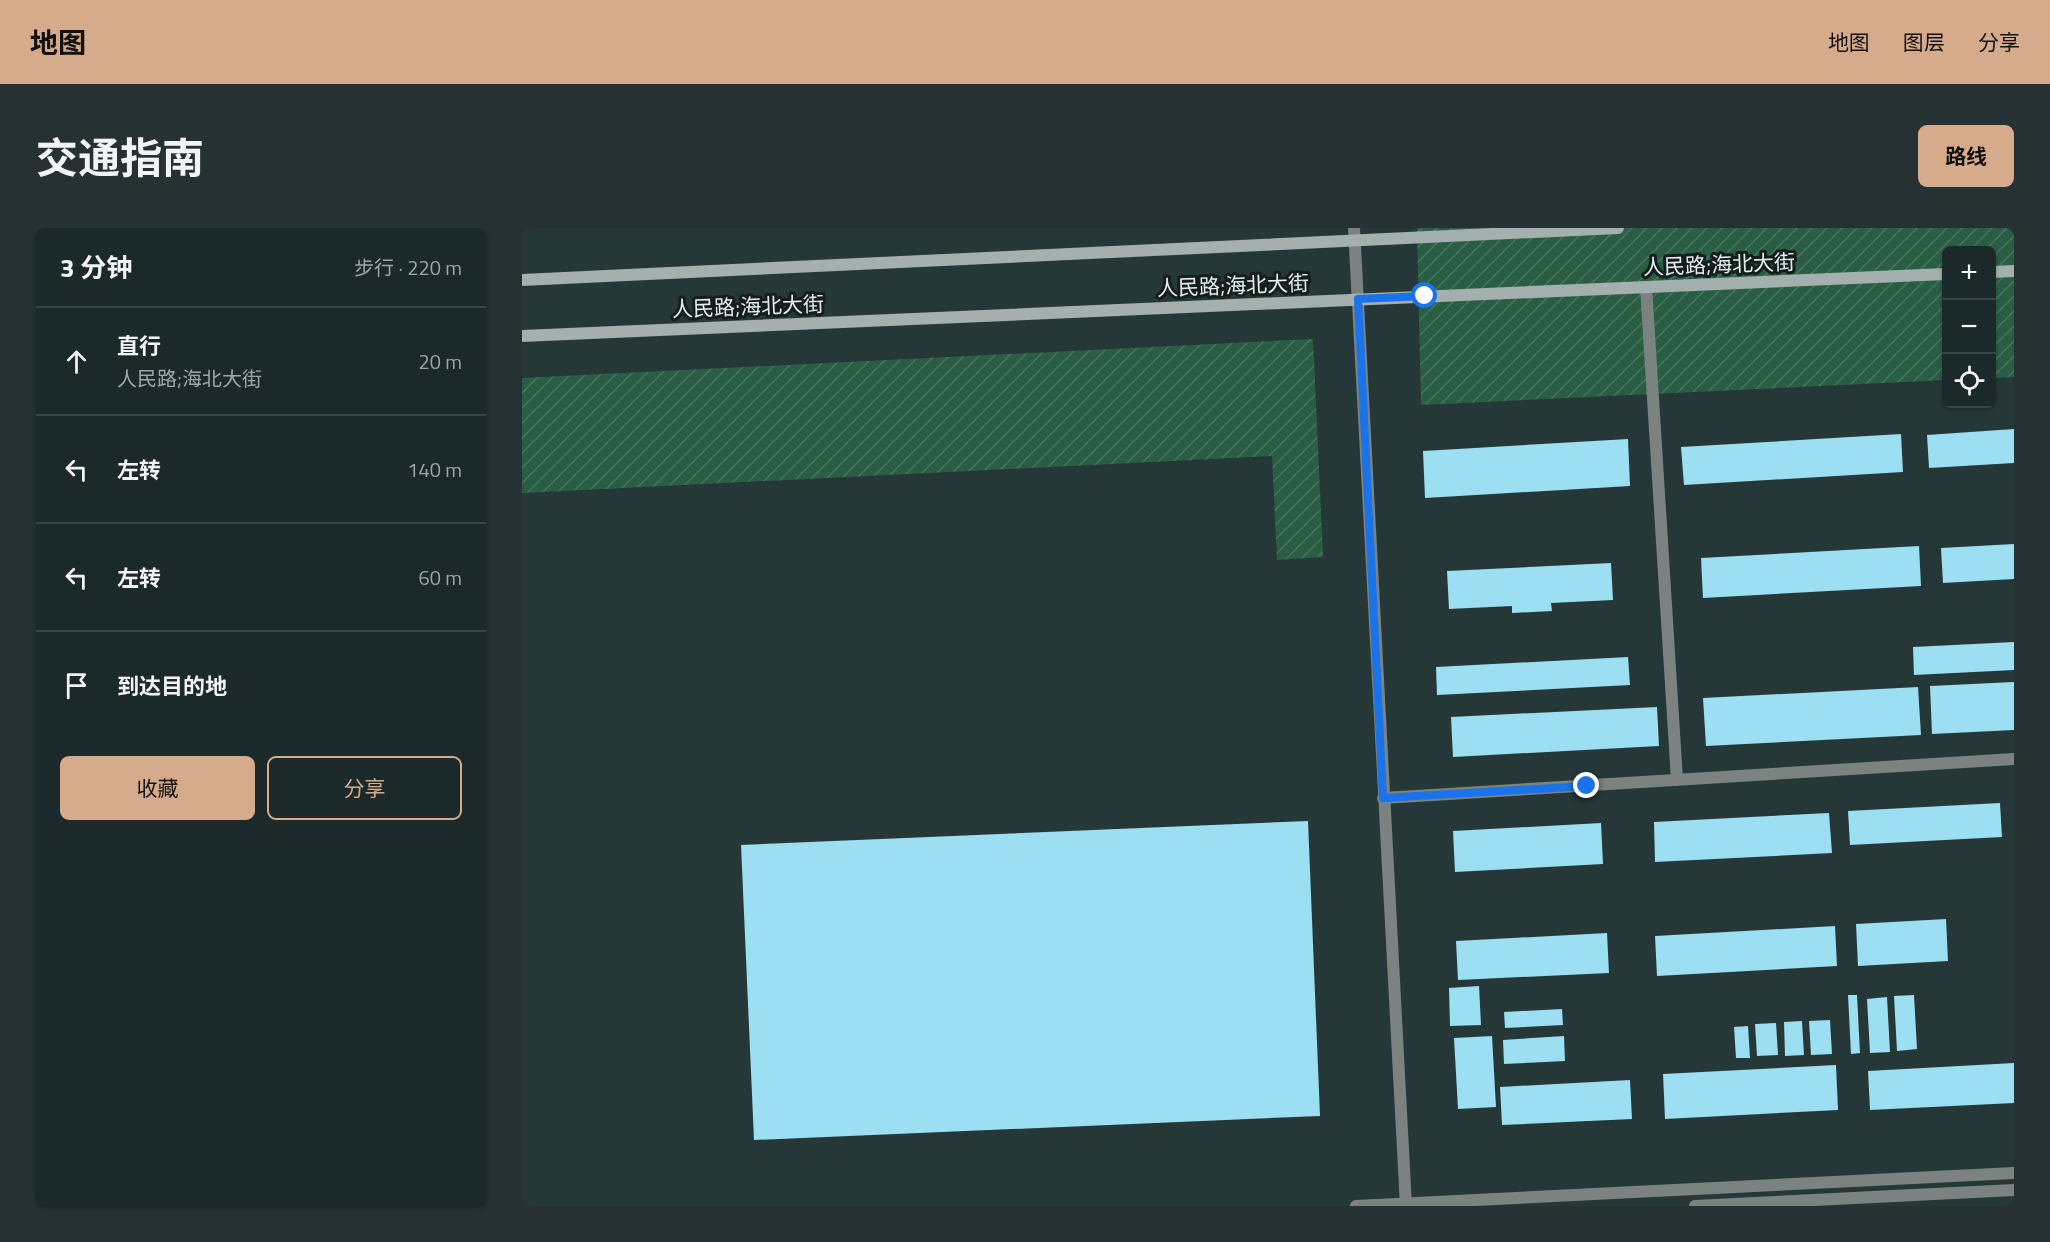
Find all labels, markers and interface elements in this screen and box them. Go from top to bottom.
text: 地图 [30,21,86,64]
text: 地图 [1828,26,1870,58]
text: 图层 [1903,26,1945,58]
text: 分享 [1978,26,2020,58]
text: 交通指南 [36,125,204,189]
button: 路线 [1918,125,2014,187]
street label: 人民路;海北大街 [1642,245,1796,283]
map controls [1942,246,1996,408]
button: + [1942,246,1996,300]
text: 3 分钟 [60,248,132,287]
text: 步行 · 220 m [354,252,462,283]
street label: 人民路;海北大街 [1156,266,1310,304]
route start [1411,282,1437,308]
street label: 人民路;海北大街 [671,287,825,325]
button: − [1942,300,1996,354]
text: 直行 [117,329,161,363]
icon: ahead [60,345,93,378]
text: 20 m [418,346,462,377]
button: locate [1942,354,1996,408]
text: 人民路;海北大街 [117,363,262,394]
icon: left [60,453,93,486]
text: 左转 [117,453,161,487]
text: 140 m [407,454,462,485]
icon: left [60,561,93,594]
text: 左转 [117,561,161,595]
text: 60 m [418,562,462,593]
icon: arrive [60,669,93,702]
text: 到达目的地 [117,669,227,703]
button: 收藏 [60,756,255,820]
button: 分享 [267,756,462,820]
route end [1573,772,1599,798]

